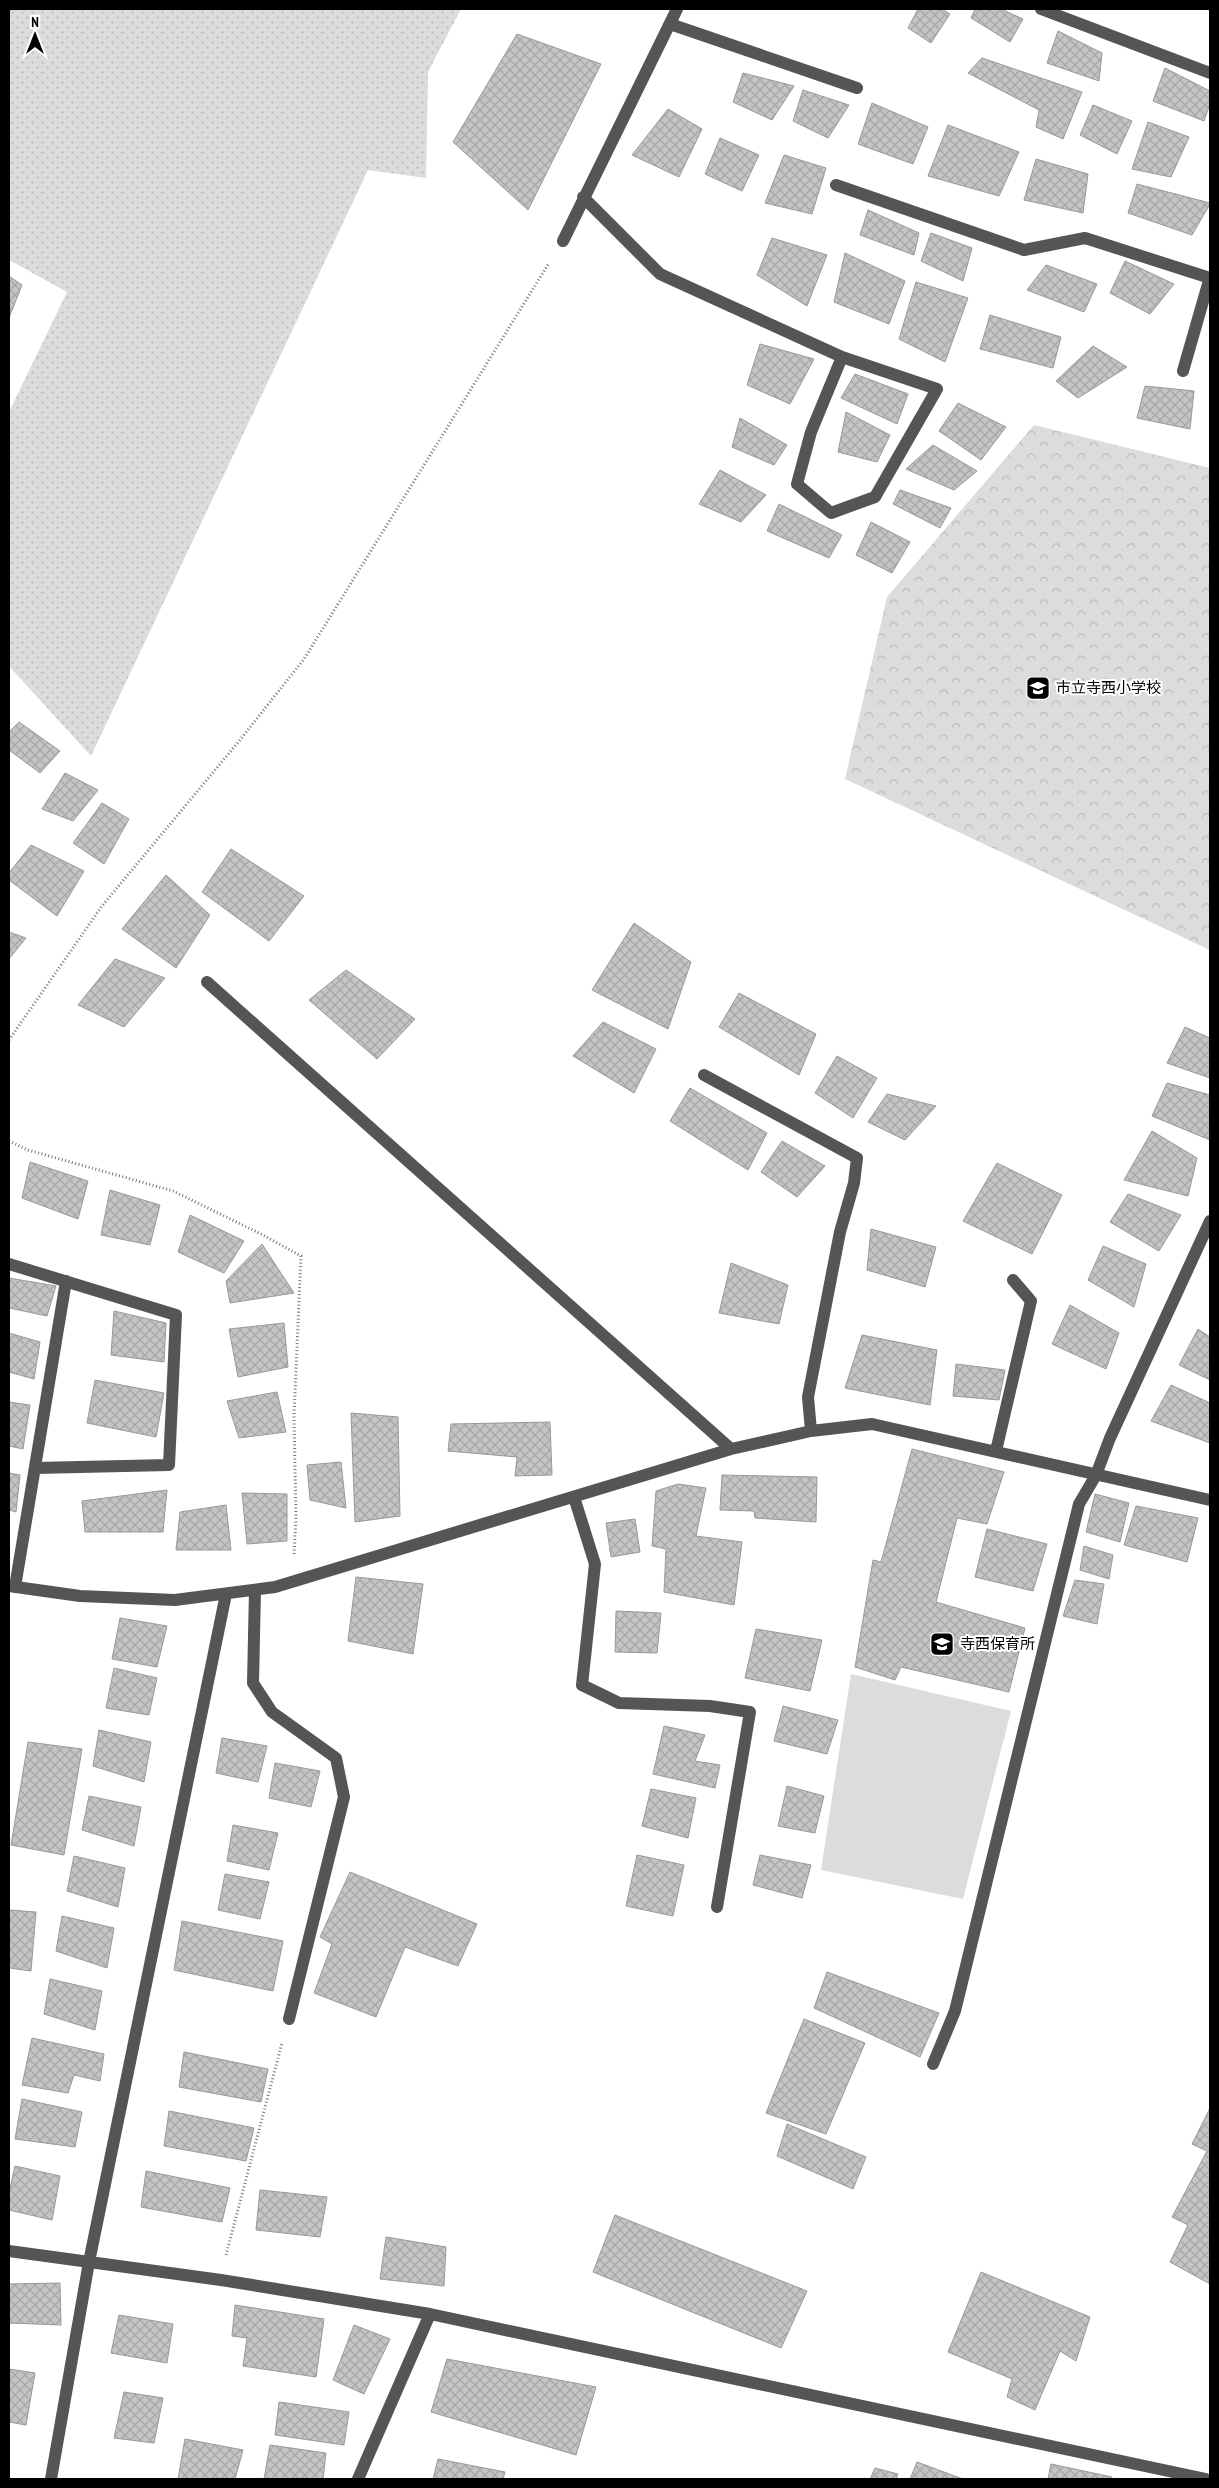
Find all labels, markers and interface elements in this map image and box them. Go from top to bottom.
north arrow [10,10,60,60]
text: N [31,13,39,31]
school or university icon: 市立寺西小学校 [1025,675,1051,701]
place label: 市立寺西小学校 [1056,678,1161,697]
school or university icon: 寺西保育所 [929,1631,955,1657]
place label: 寺西保育所 [960,1634,1035,1653]

